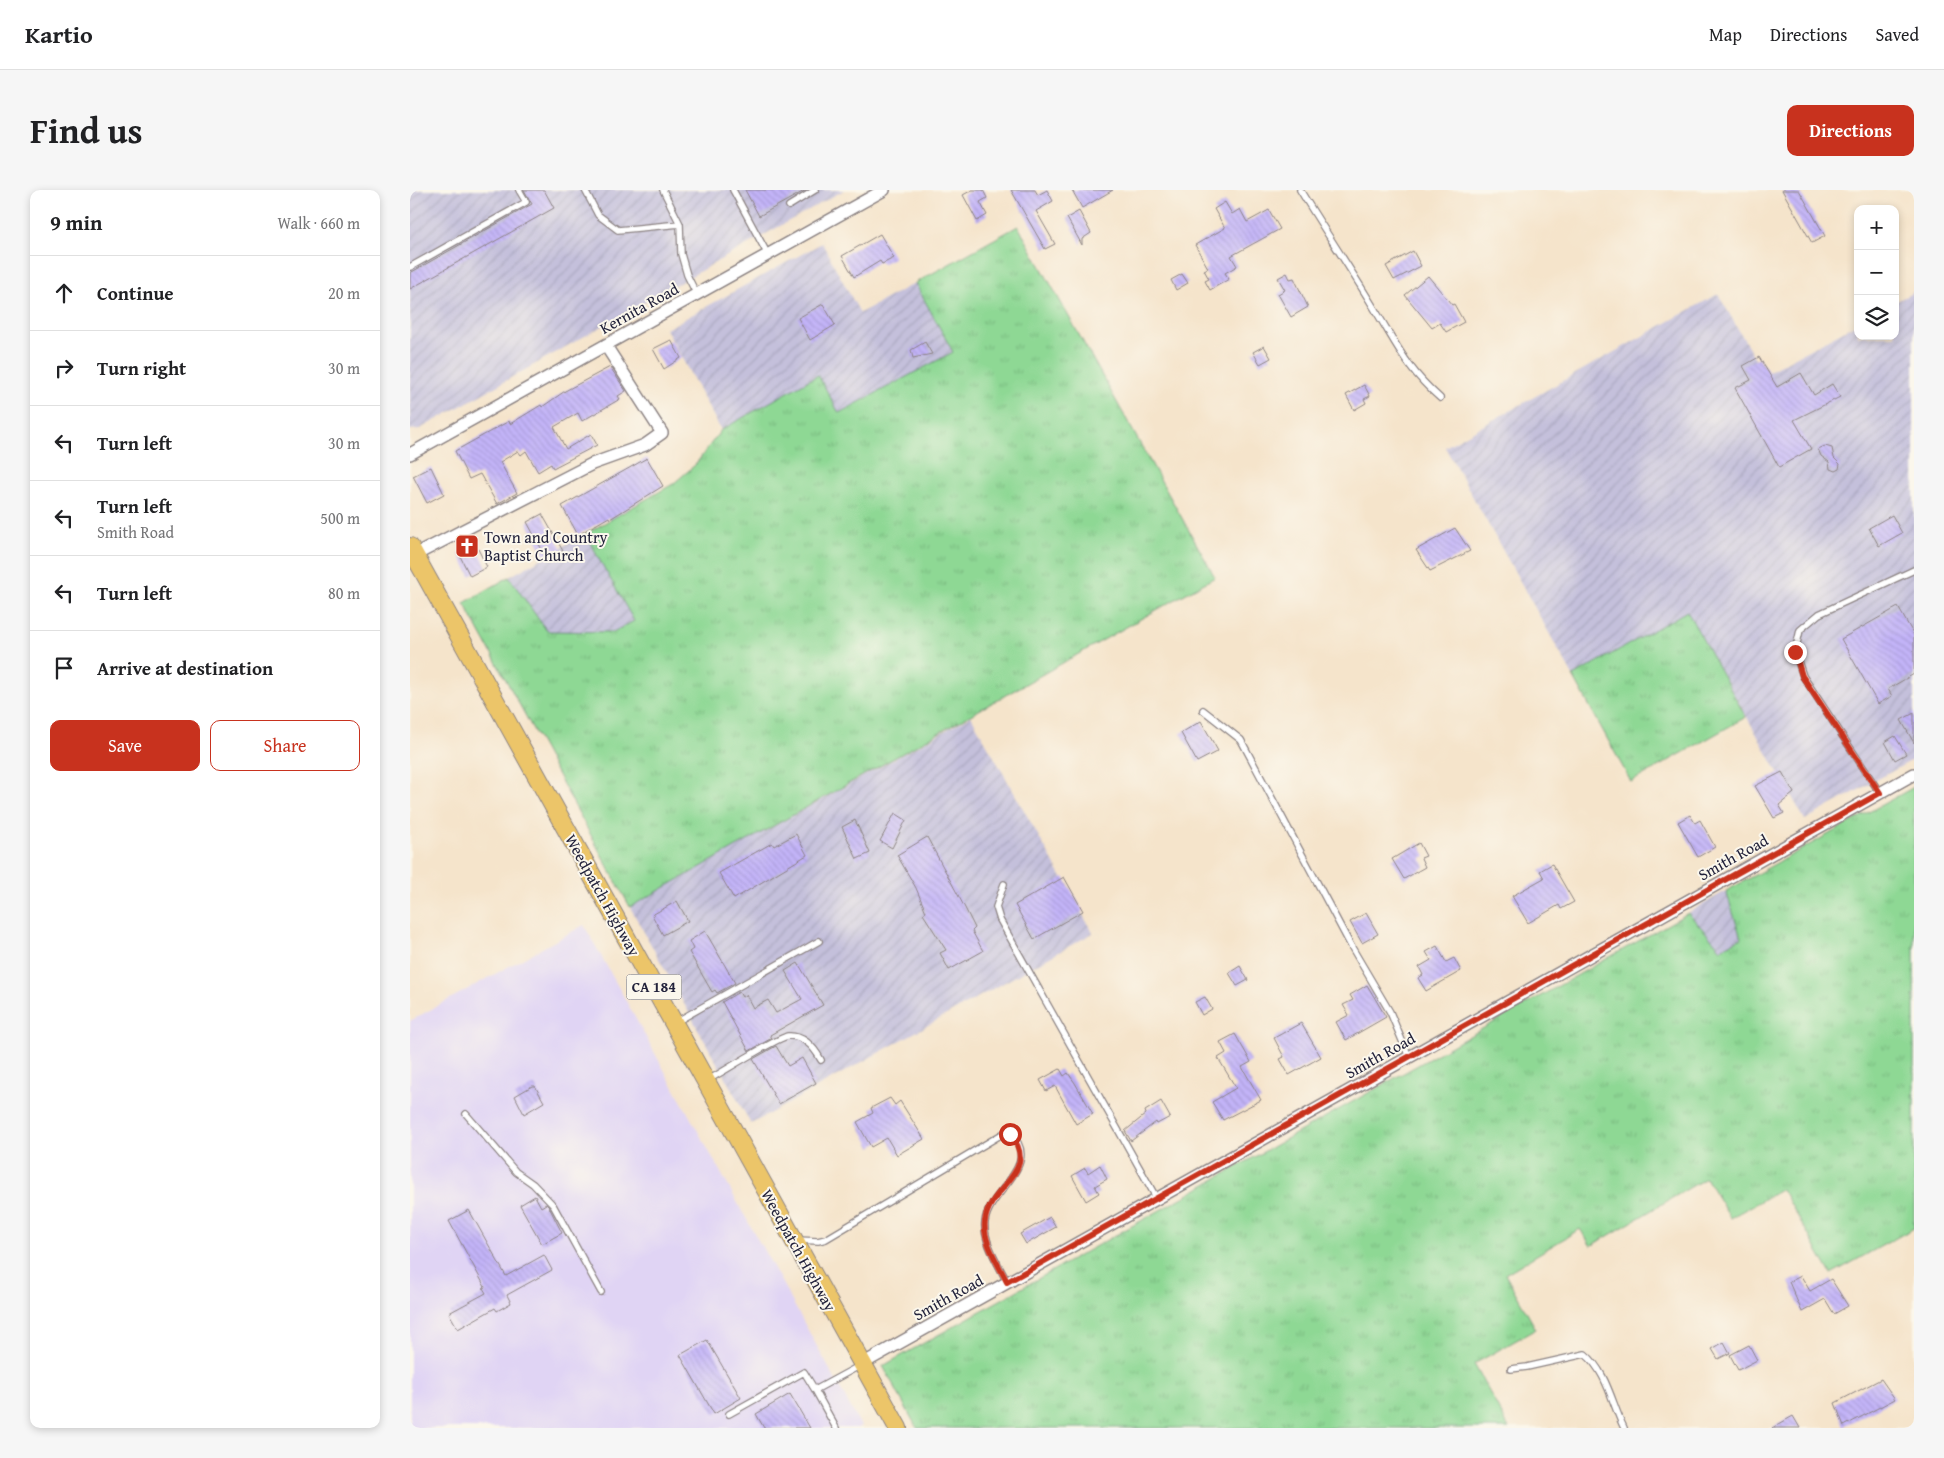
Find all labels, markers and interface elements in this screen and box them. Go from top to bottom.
text: Kartio [25,17,93,52]
text: Map [1709,21,1742,48]
text: Directions [1770,21,1847,48]
text: Saved [1875,21,1919,48]
text: Find us [30,105,143,156]
button: Directions [1787,105,1914,156]
map controls [1854,205,1899,340]
button: + [1854,205,1899,250]
text: 9 min [50,207,102,238]
text: Walk · 660 m [277,211,360,235]
button: − [1854,250,1899,295]
street label: Kernita Road [595,276,683,340]
icon: ahead [50,279,78,307]
text: Continue [97,279,174,307]
text: 20 m [328,281,360,305]
button: layers [1854,295,1899,340]
icon: right [50,354,78,382]
text: Turn right [97,354,186,382]
text: 30 m [328,356,360,380]
icon: left [50,429,78,457]
text: Turn left [97,429,172,457]
text: 30 m [328,431,360,455]
text: Turn left [97,492,172,520]
icon: left [50,504,78,532]
text: 500 m [320,506,360,530]
text: Smith Road [97,520,174,544]
place label: Town and Country Baptist Church [484,525,607,567]
church icon: Town and Country Baptist Church [454,533,480,559]
icon: left [50,579,78,607]
text: Turn left [97,579,172,607]
text: 80 m [328,581,360,605]
route end [1784,641,1807,664]
icon: arrive [50,654,78,682]
text: Arrive at destination [97,654,273,682]
button: Save [50,720,200,771]
button: Share [210,720,360,771]
street label: Smith Road [1694,828,1773,886]
street label: Weedpatch Highway [559,830,647,961]
road number: CA 184 [626,974,682,1000]
street label: Smith Road [1341,1026,1420,1084]
route start [999,1123,1022,1146]
street label: Weedpatch Highway [755,1185,843,1316]
street label: Smith Road [909,1268,988,1326]

